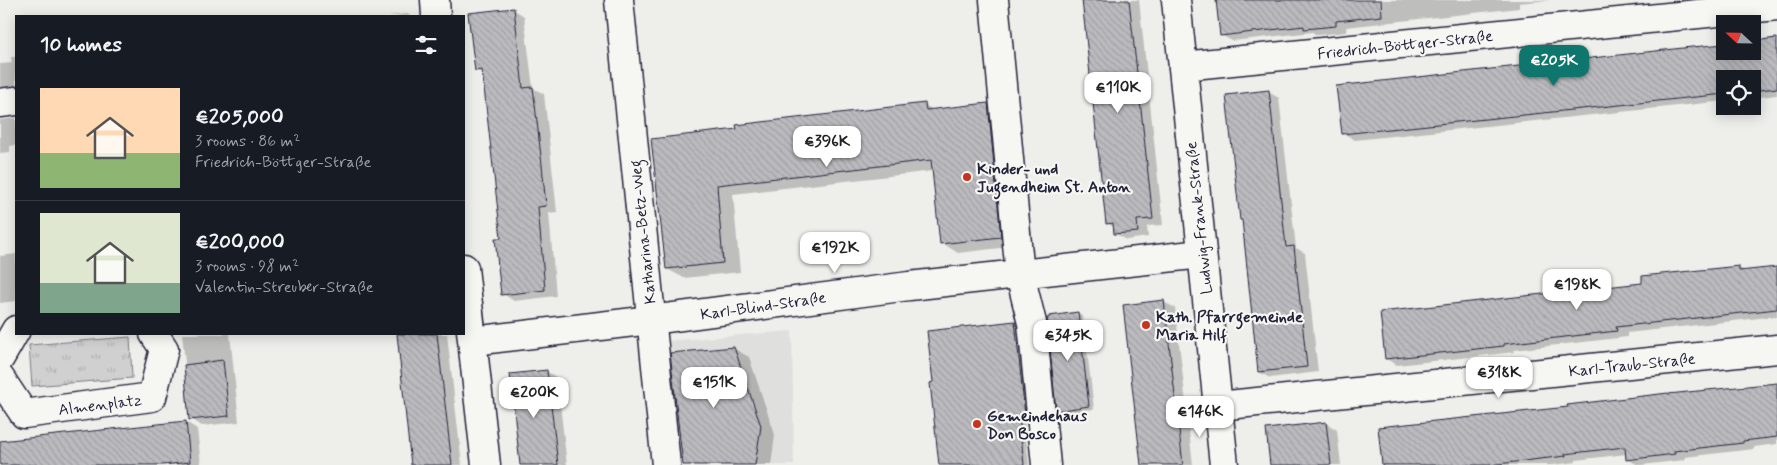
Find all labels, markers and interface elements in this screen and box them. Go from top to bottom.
north arrow [1716,15,1761,60]
map controls [1716,15,1761,115]
street label: Friedrich-Böttger-Straße [1316,26,1494,65]
text: 10 homes [40,31,122,59]
icon: filters [412,31,440,59]
pin: €205K [1519,44,1589,87]
text: €205K [1530,50,1578,71]
button: locate [1716,70,1761,115]
pin: €110K [1083,72,1153,114]
text: €110K [1095,77,1141,98]
text: €205,000 [195,103,284,131]
icon: home [80,108,140,168]
pin: €396K [792,126,862,168]
text: 3 rooms · 86 m² [195,131,300,152]
text: €396K [804,131,850,152]
street label: Ludwig-Frank-Straße [1181,140,1218,295]
text: Friedrich-Böttger-Straße [195,152,371,173]
street label: Katharina-Betz-Weg [625,159,662,305]
place label: Kinder- und Jugendheim St. Anton [977,159,1131,200]
marker: Kinder- und Jugendheim St. Anton [961,171,973,183]
text: €200,000 [195,228,285,256]
pin: €192K [800,232,870,274]
icon: home [80,233,140,293]
text: €192K [811,237,859,258]
text: 3 rooms · 98 m² [195,256,299,277]
pin: €198K [1542,268,1612,311]
text: €198K [1553,274,1601,295]
text: Valentin-Streuber-Straße [195,277,374,298]
street label: Karl-Blind-Straße [699,287,827,326]
place label: Kath. Pfarrgemeinde Maria Hilf [1156,307,1303,346]
marker: Kath. Pfarrgemeinde Maria Hilf [1140,319,1152,331]
pin: €345K [1033,320,1103,362]
text: €345K [1044,325,1092,346]
street label: Karl-Traub-Straße [1568,348,1697,383]
pin: €318K [1464,356,1534,399]
text: €318K [1477,362,1521,383]
pin: €151K [679,366,749,409]
text: €151K [692,372,736,393]
pin: €200K [499,376,569,419]
text: €200K [510,382,558,403]
street label: Almenplatz [57,390,143,421]
pin: €146K [1165,396,1235,438]
text: €146K [1177,401,1223,422]
place label: Gemeindehaus Don Bosco [987,406,1088,445]
marker: Gemeindehaus Don Bosco [971,418,983,430]

